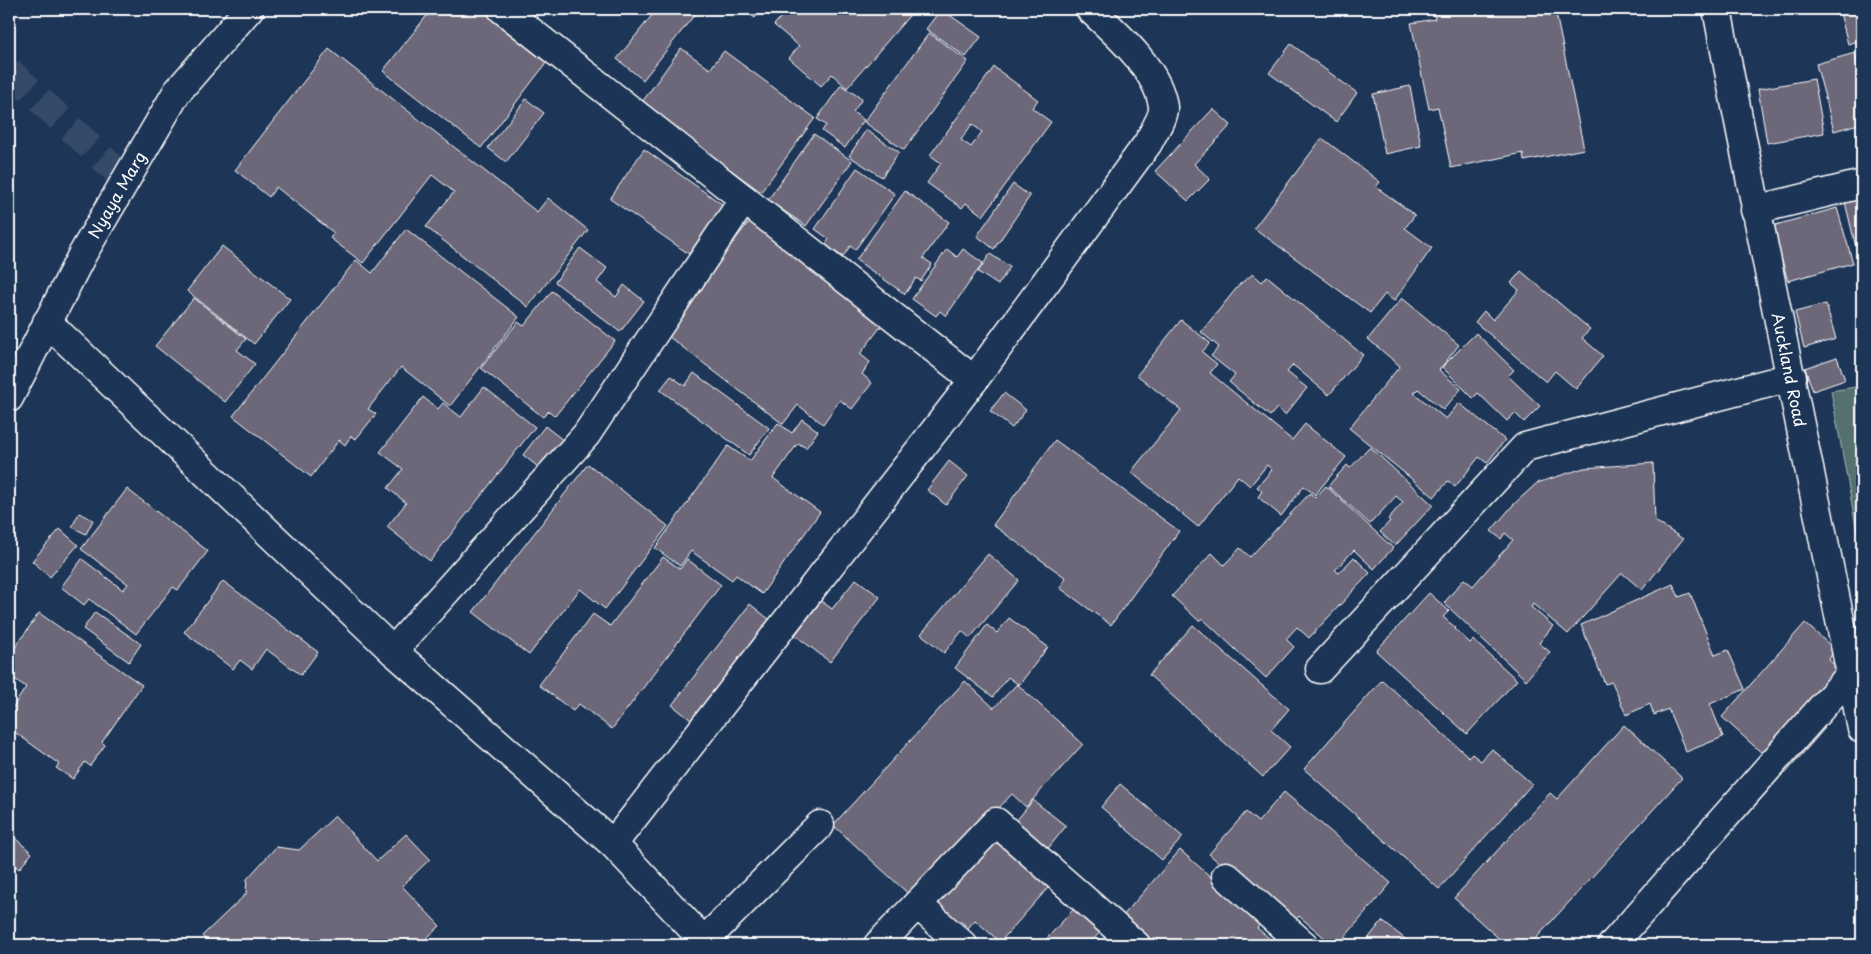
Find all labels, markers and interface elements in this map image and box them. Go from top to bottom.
street label: Nyaya Marg [81,146,151,242]
street label: Auckland Road [1767,311,1813,429]

